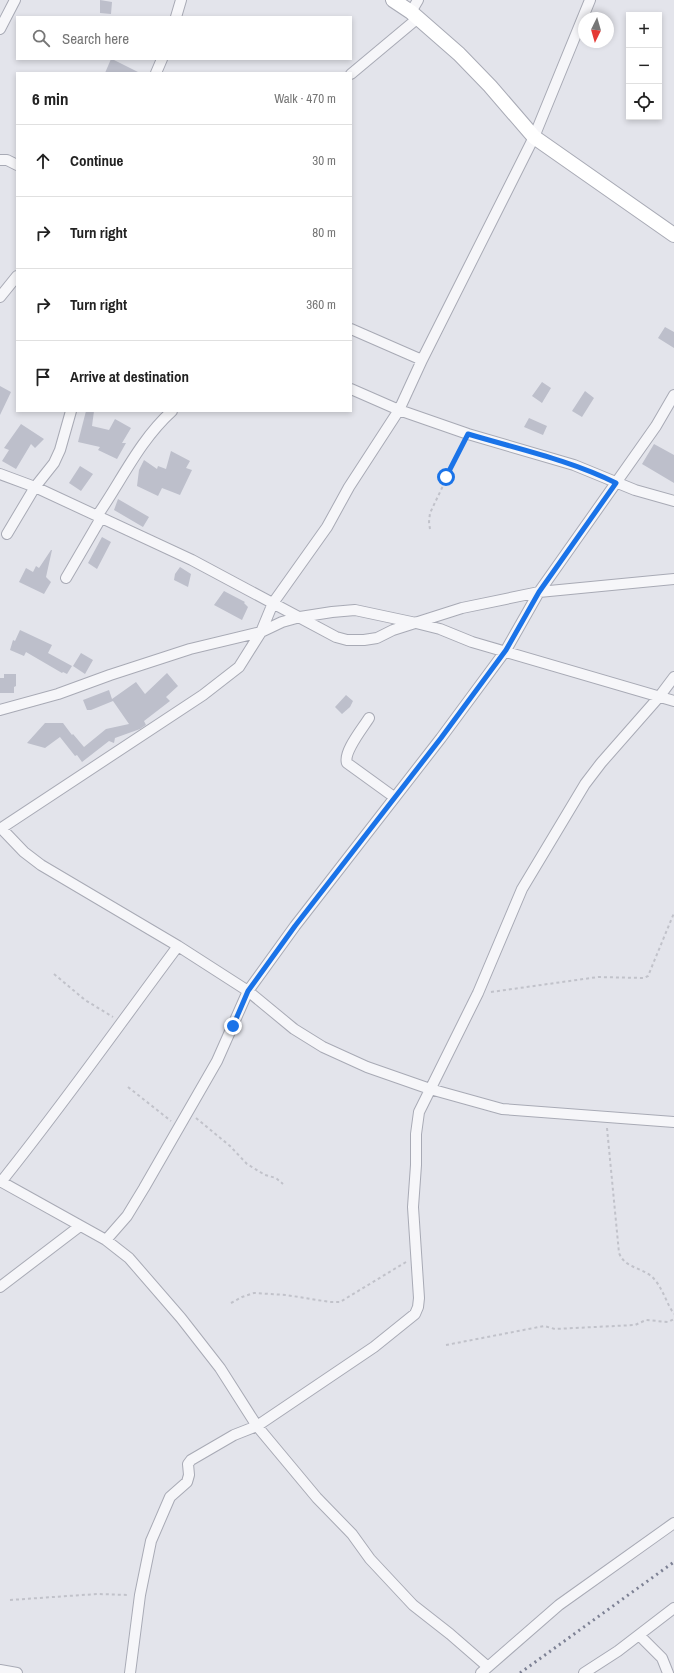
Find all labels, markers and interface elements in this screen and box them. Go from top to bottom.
north arrow [578,12,614,48]
map controls [626,12,662,120]
button: + [626,12,662,48]
search box [16,16,352,60]
icon: search [30,27,52,49]
text: Search here [62,28,129,49]
button: − [626,48,662,84]
button: locate [626,84,662,120]
text: 6 min [32,87,68,110]
text: Walk · 470 m [274,90,336,107]
icon: ahead [32,150,54,172]
text: Continue [70,150,123,171]
text: 30 m [312,152,336,169]
icon: right [32,222,54,244]
text: Turn right [70,222,127,243]
text: 80 m [312,224,336,241]
icon: right [32,294,54,316]
text: Turn right [70,294,127,315]
text: 360 m [306,296,336,313]
icon: arrive [32,366,54,388]
text: Arrive at destination [70,366,189,387]
route start [437,468,455,486]
route end [224,1017,242,1035]

